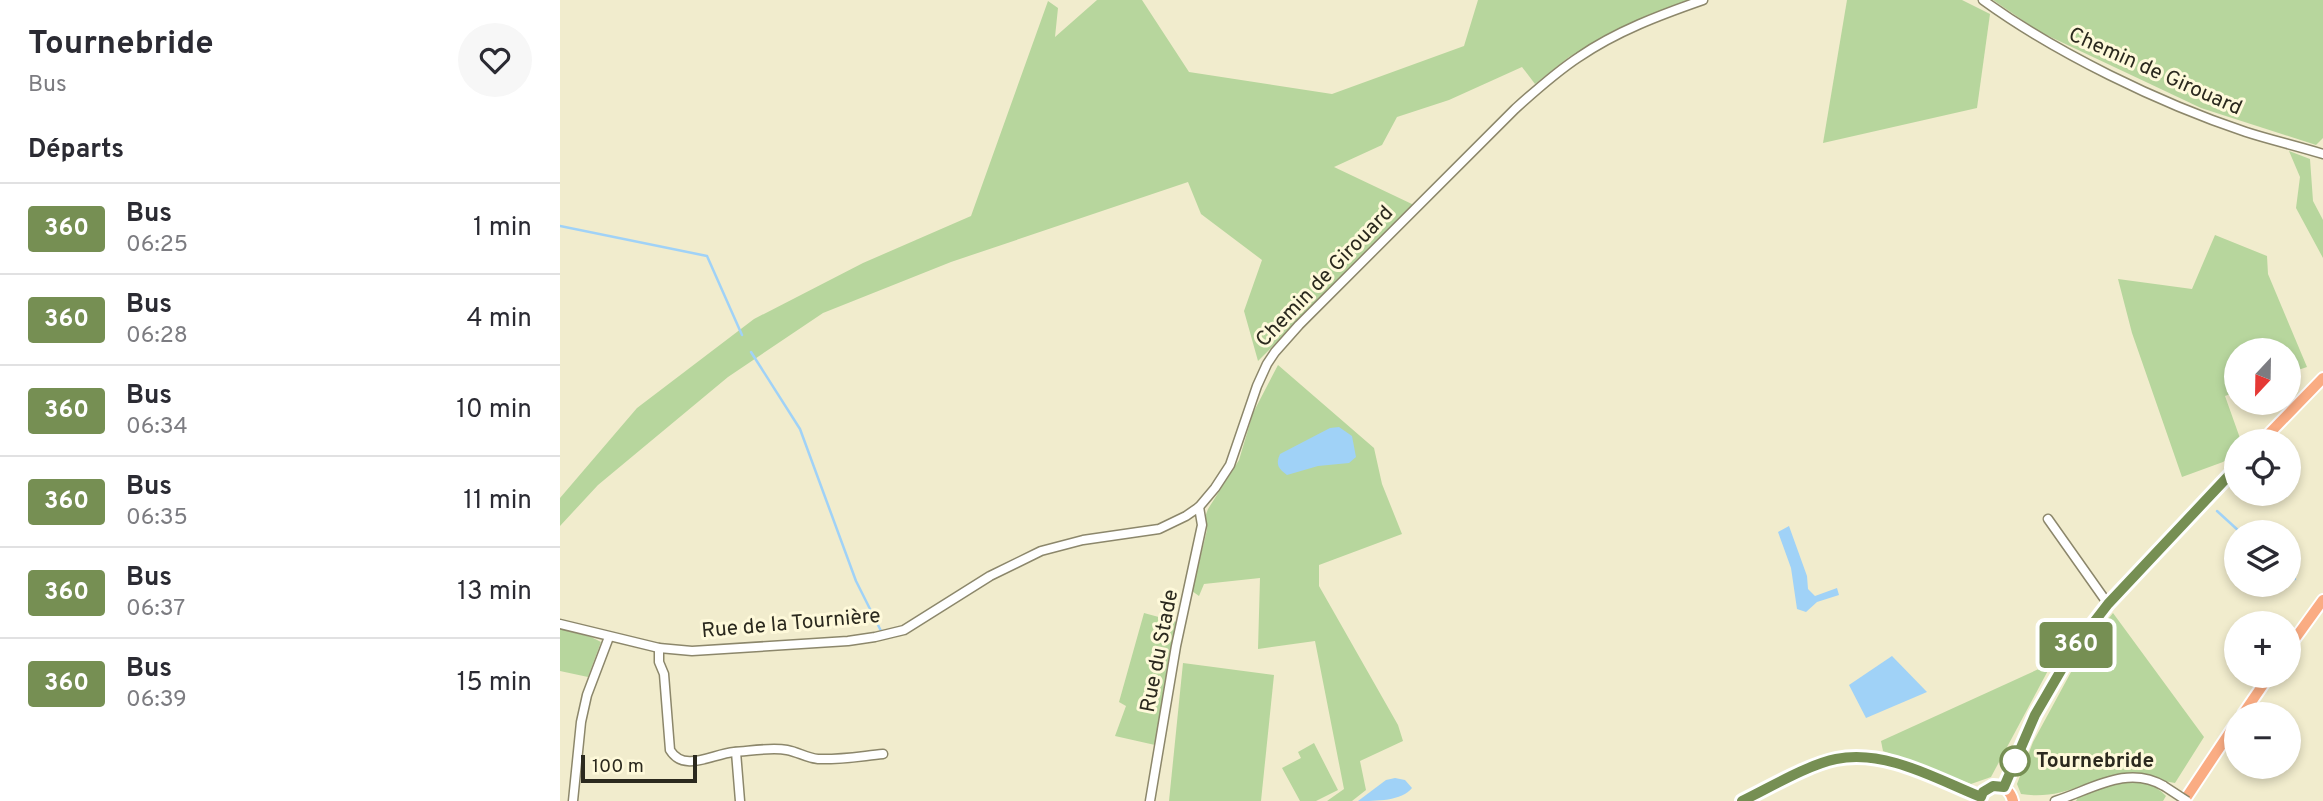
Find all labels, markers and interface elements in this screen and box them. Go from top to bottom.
street label: Chemin de Girouard [2064,22,2246,122]
button: heart [458,23,532,97]
text: Tournebride [28,24,214,66]
text: Bus [28,71,67,100]
text: Départs [28,134,124,167]
text: Bus [126,198,172,231]
street label: Chemin de Girouard [1250,200,1400,354]
text: 1 min [473,212,532,245]
text: 360 [44,214,89,244]
text: 06:25 [126,231,188,260]
text: Bus [126,289,172,322]
text: 4 min [466,303,532,336]
text: 360 [44,305,89,335]
text: 06:28 [126,322,188,351]
north arrow [2224,338,2301,415]
map controls [2224,338,2301,779]
text: Bus [126,380,172,413]
text: 10 min [456,394,532,427]
text: 360 [44,396,89,426]
text: 06:34 [126,413,188,442]
button: locate [2224,429,2301,506]
text: Bus [126,471,172,504]
text: 11 min [463,485,532,518]
text: 360 [44,487,89,517]
text: 06:35 [126,504,188,533]
button: layers [2224,520,2301,597]
text: Bus [126,562,172,595]
text: 13 min [457,576,532,609]
text: 360 [44,578,89,608]
street label: Rue du Stade [1135,587,1185,715]
text: 06:37 [126,595,185,624]
street label: Rue de la Tournière [700,603,882,645]
button: + [2224,611,2301,688]
line badge: 360 [2036,622,2116,668]
text: 360 [2054,630,2098,660]
text: Bus [126,653,172,686]
text: 15 min [457,667,532,700]
text: 360 [44,669,89,699]
text: 06:39 [126,686,187,715]
button: − [2224,702,2301,779]
marker: Tournebride [2000,746,2030,776]
place label: Tournebride [2036,748,2154,775]
scale bar [581,752,696,784]
text: 100 m [592,755,644,779]

